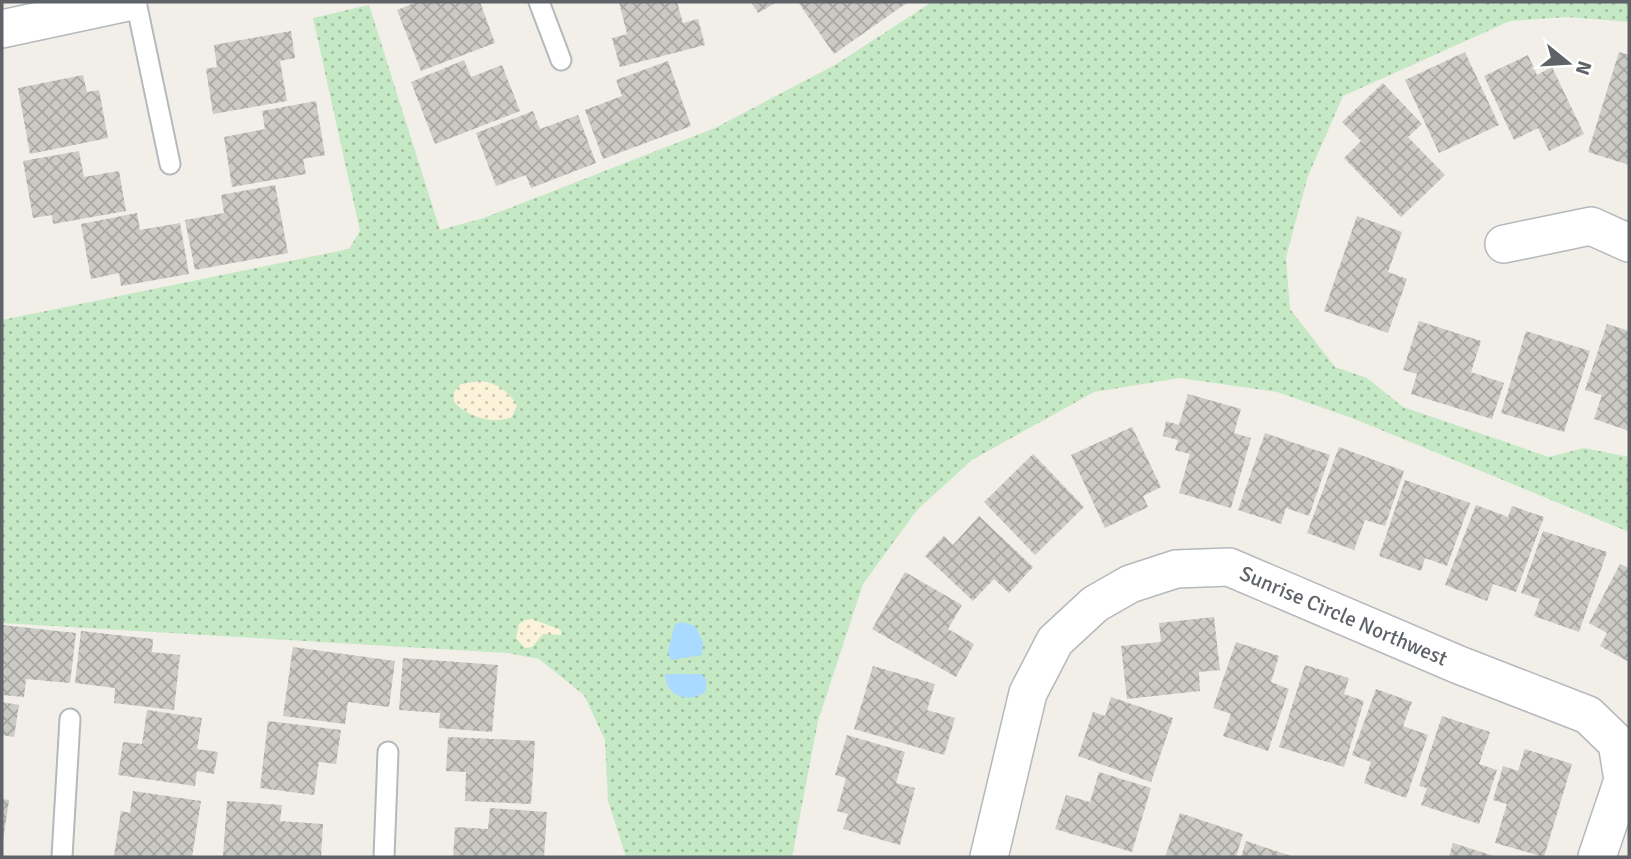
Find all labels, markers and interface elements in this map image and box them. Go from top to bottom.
north arrow [1533,28,1603,98]
text: N [1570,58,1597,78]
street label: Sunrise Circle Northwest [1236,560,1451,672]

